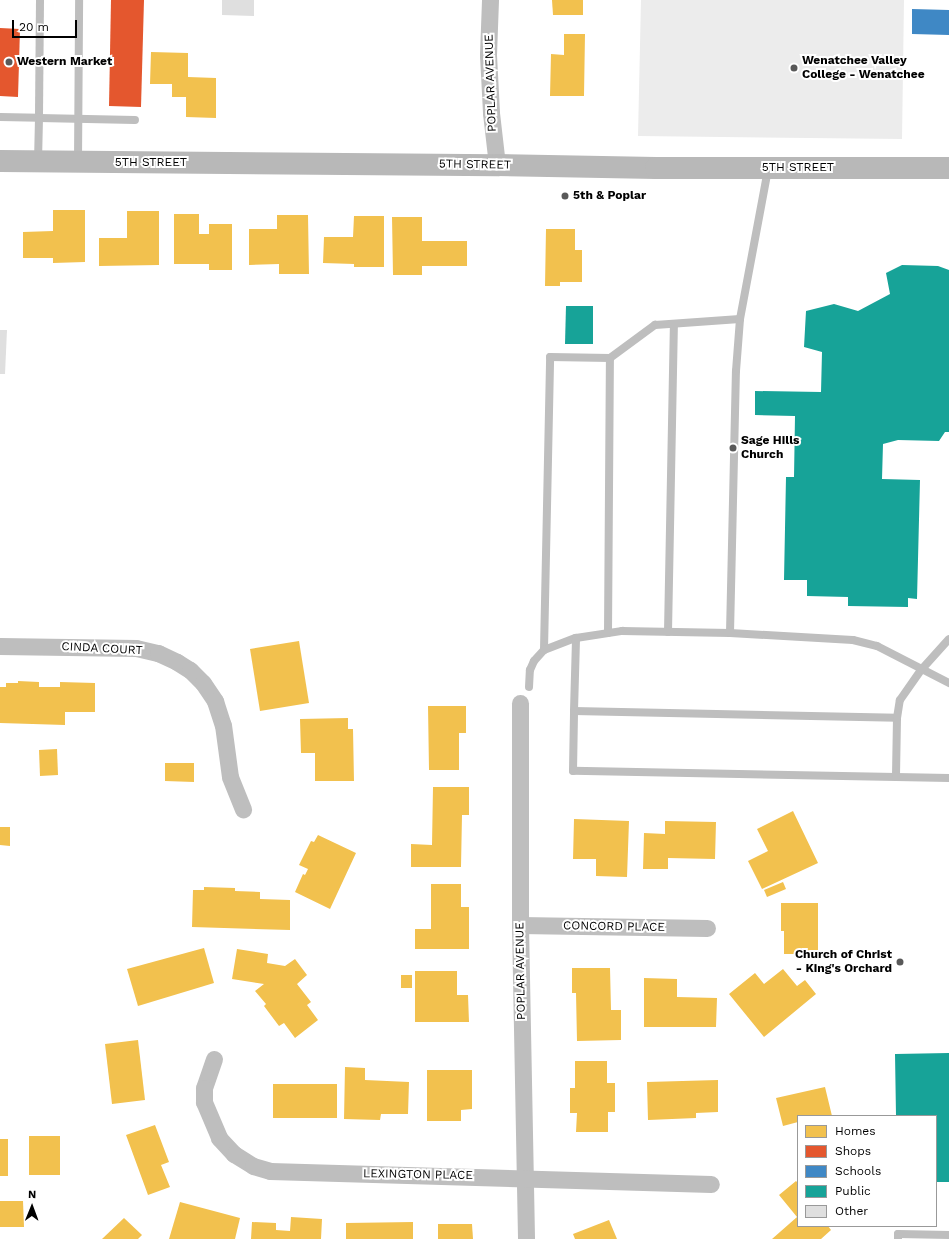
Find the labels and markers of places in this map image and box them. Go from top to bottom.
place label: Wenatchee Valley College - Wenatchee [802,54,925,82]
place label: Western Market [17,55,112,69]
marker: Western Market [4,57,14,67]
marker: Wenatchee Valley College - Wenatchee [789,63,799,73]
place label: 5th & Poplar [573,189,646,203]
marker: 5th & Poplar [560,191,570,201]
place label: Sage Hills Church [741,434,799,462]
marker: Sage Hills Church [728,443,738,453]
place label: Church of Christ - King's Orchard [795,948,892,976]
marker: Church of Christ - King's Orchard [895,957,905,967]

